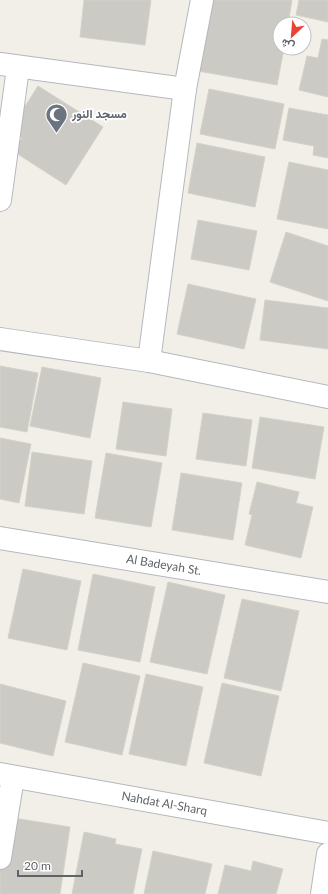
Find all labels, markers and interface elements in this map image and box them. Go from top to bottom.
north arrow [272,16,312,56]
text: ش [279,36,297,54]
mosque icon: مسجد النور [44,101,70,134]
place label: مسجد النور [71,106,127,122]
street label: Al Badeyah St. [125,551,203,578]
street label: Nahdat Al-Sharq [120,788,208,818]
scale bar [18,852,82,878]
text: 20 m [24,858,51,873]

